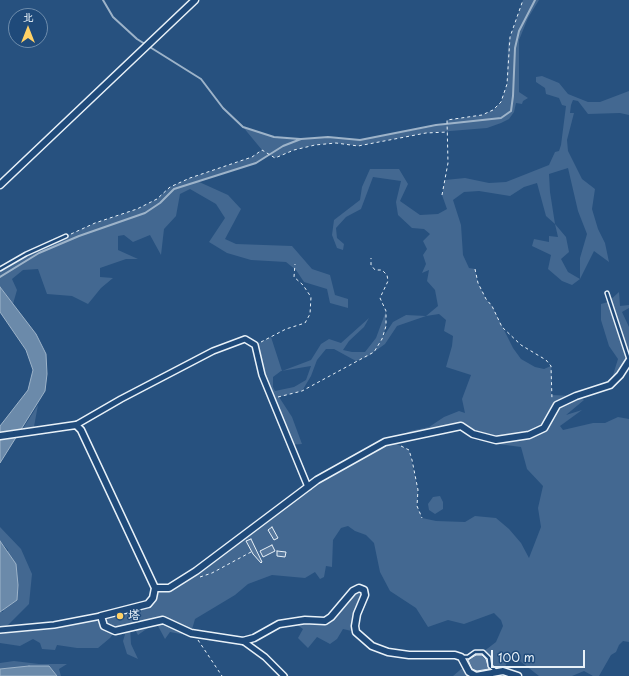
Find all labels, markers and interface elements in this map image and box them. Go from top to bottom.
north arrow [8,8,48,48]
text: 北 [23,8,34,25]
place label: 塔 [128,609,140,623]
marker: 塔 [115,611,125,621]
scale bar [493,642,587,668]
text: 100 m [498,648,535,666]

